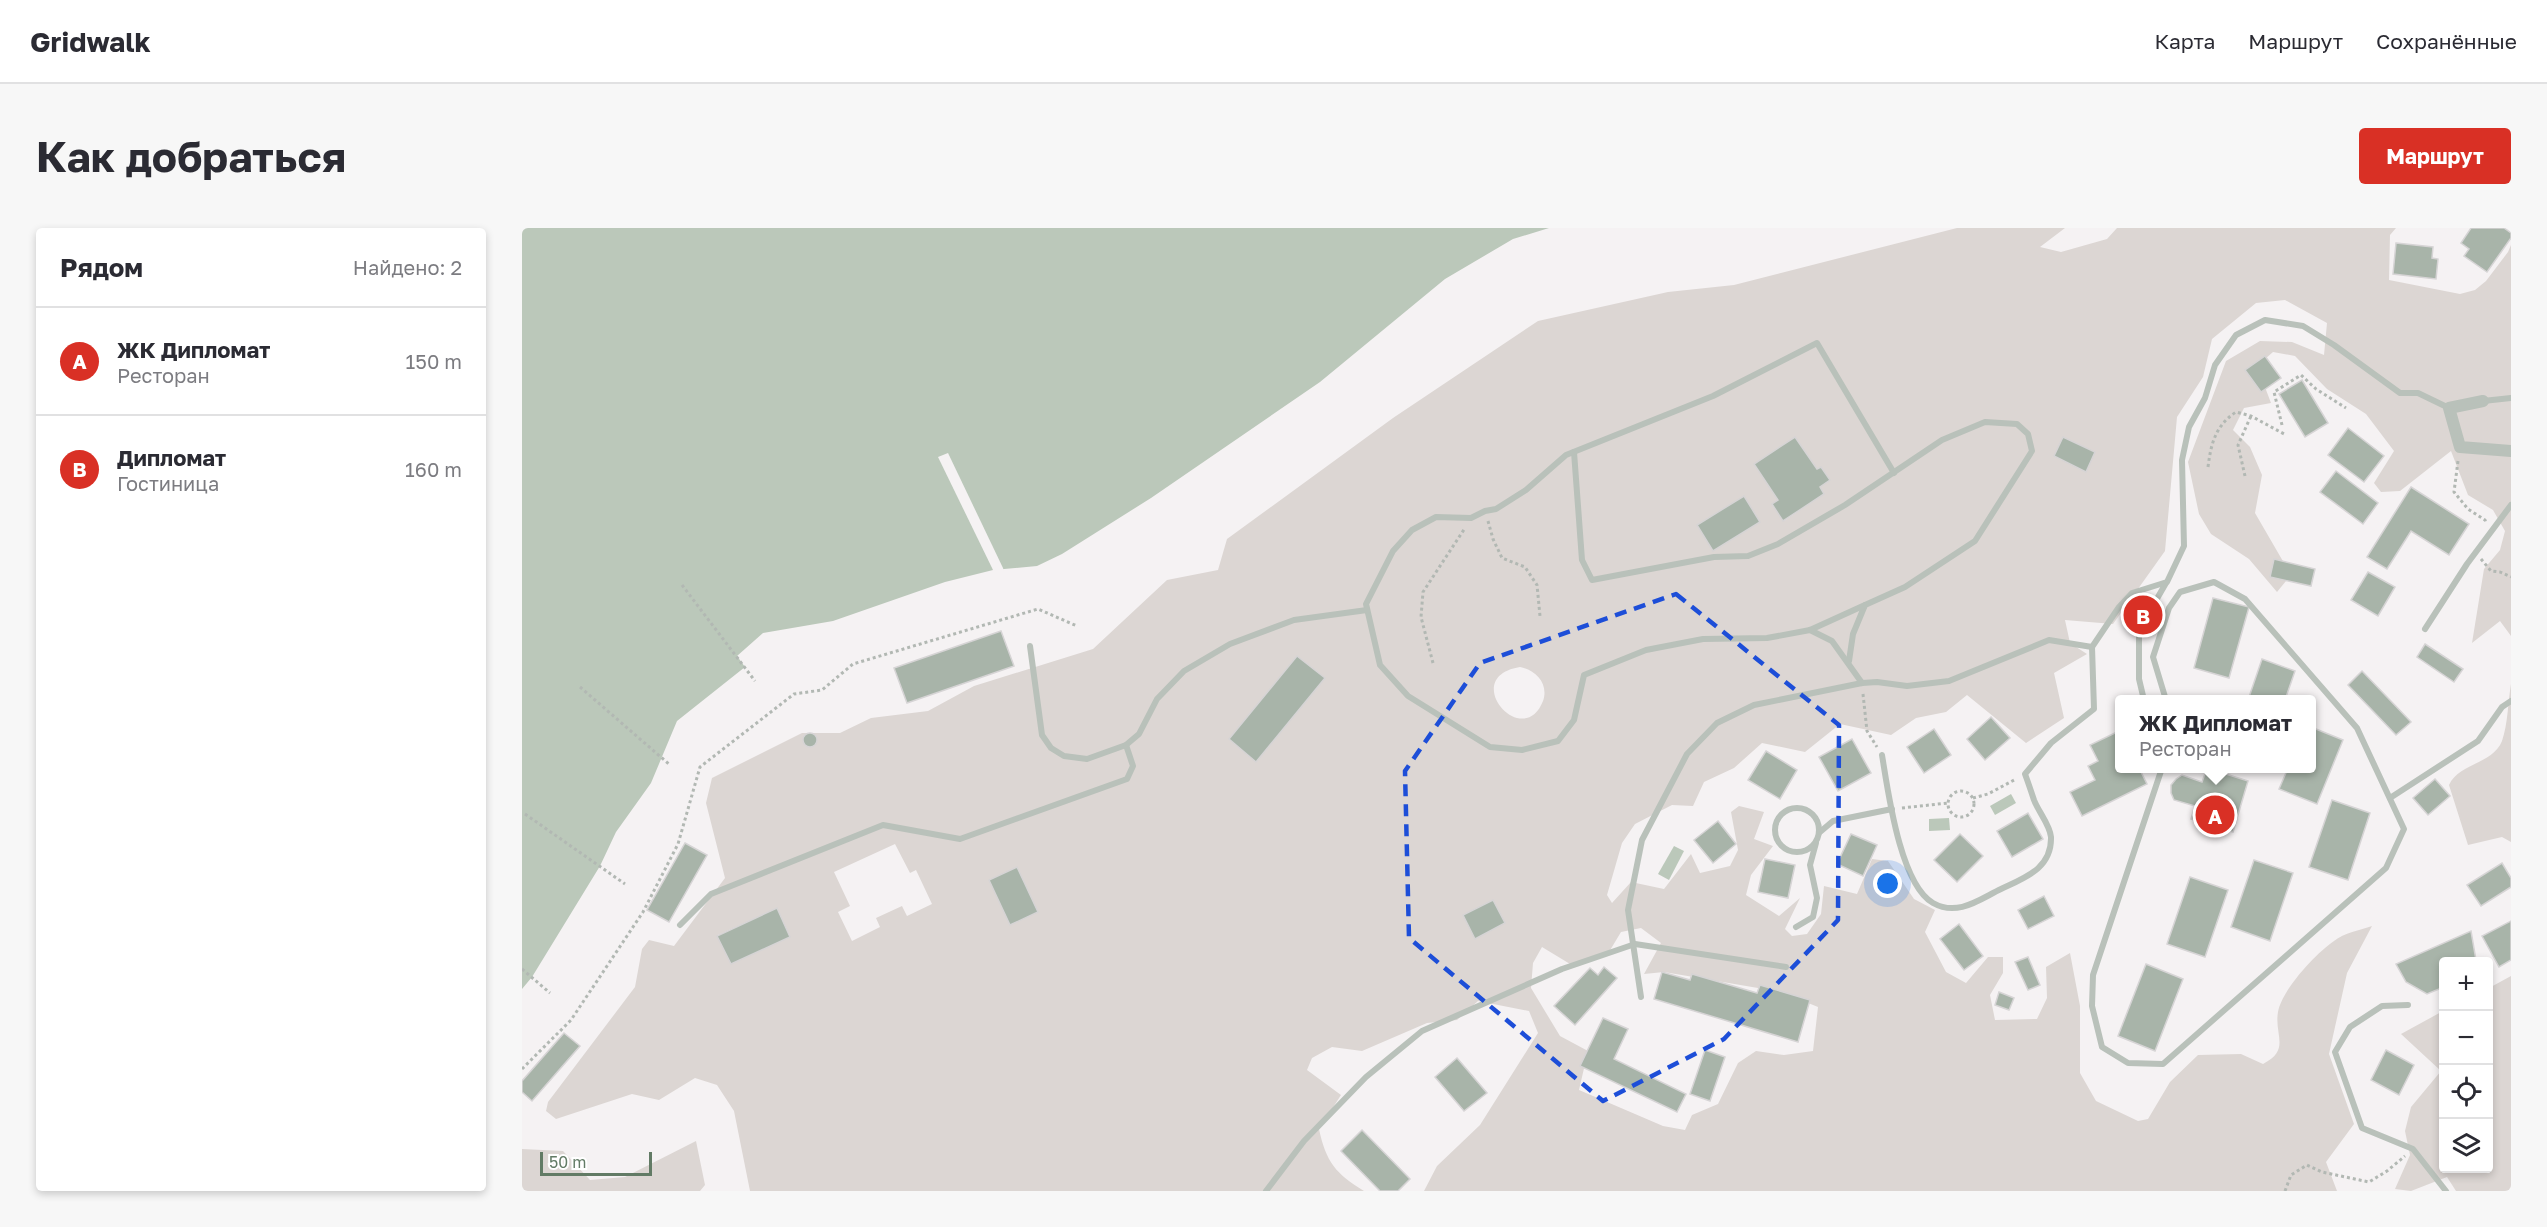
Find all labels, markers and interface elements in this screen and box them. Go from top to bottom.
text: Gridwalk [30,25,151,58]
text: Карта [2154,28,2215,54]
text: Маршрут [2248,28,2343,54]
text: Сохранённые [2376,28,2517,54]
button: Маршрут [2359,128,2511,184]
text: Как добраться [36,131,346,181]
text: Рядом [60,252,143,283]
text: Найдено: 2 [353,255,462,279]
text: ЖК Дипломат [117,336,270,363]
text: A [72,349,87,373]
text: 150 m [406,349,462,373]
text: Ресторан [117,363,210,387]
text: Дипломат [117,444,226,471]
text: B [72,457,87,481]
text: 160 m [405,457,462,481]
text: Гостиница [117,471,219,495]
pin: B [2124,592,2162,638]
popup [2115,695,2316,773]
text: ЖК Дипломат [2139,709,2292,736]
text: Ресторан [2139,736,2232,760]
pin: A [2196,792,2234,838]
your location [1873,869,1902,898]
map controls [2439,957,2493,1173]
button: + [2439,957,2493,1011]
button: − [2439,1011,2493,1065]
button: locate [2439,1065,2493,1119]
button: layers [2439,1119,2493,1173]
scale bar [540,1149,652,1176]
text: 50 m [549,1152,586,1172]

